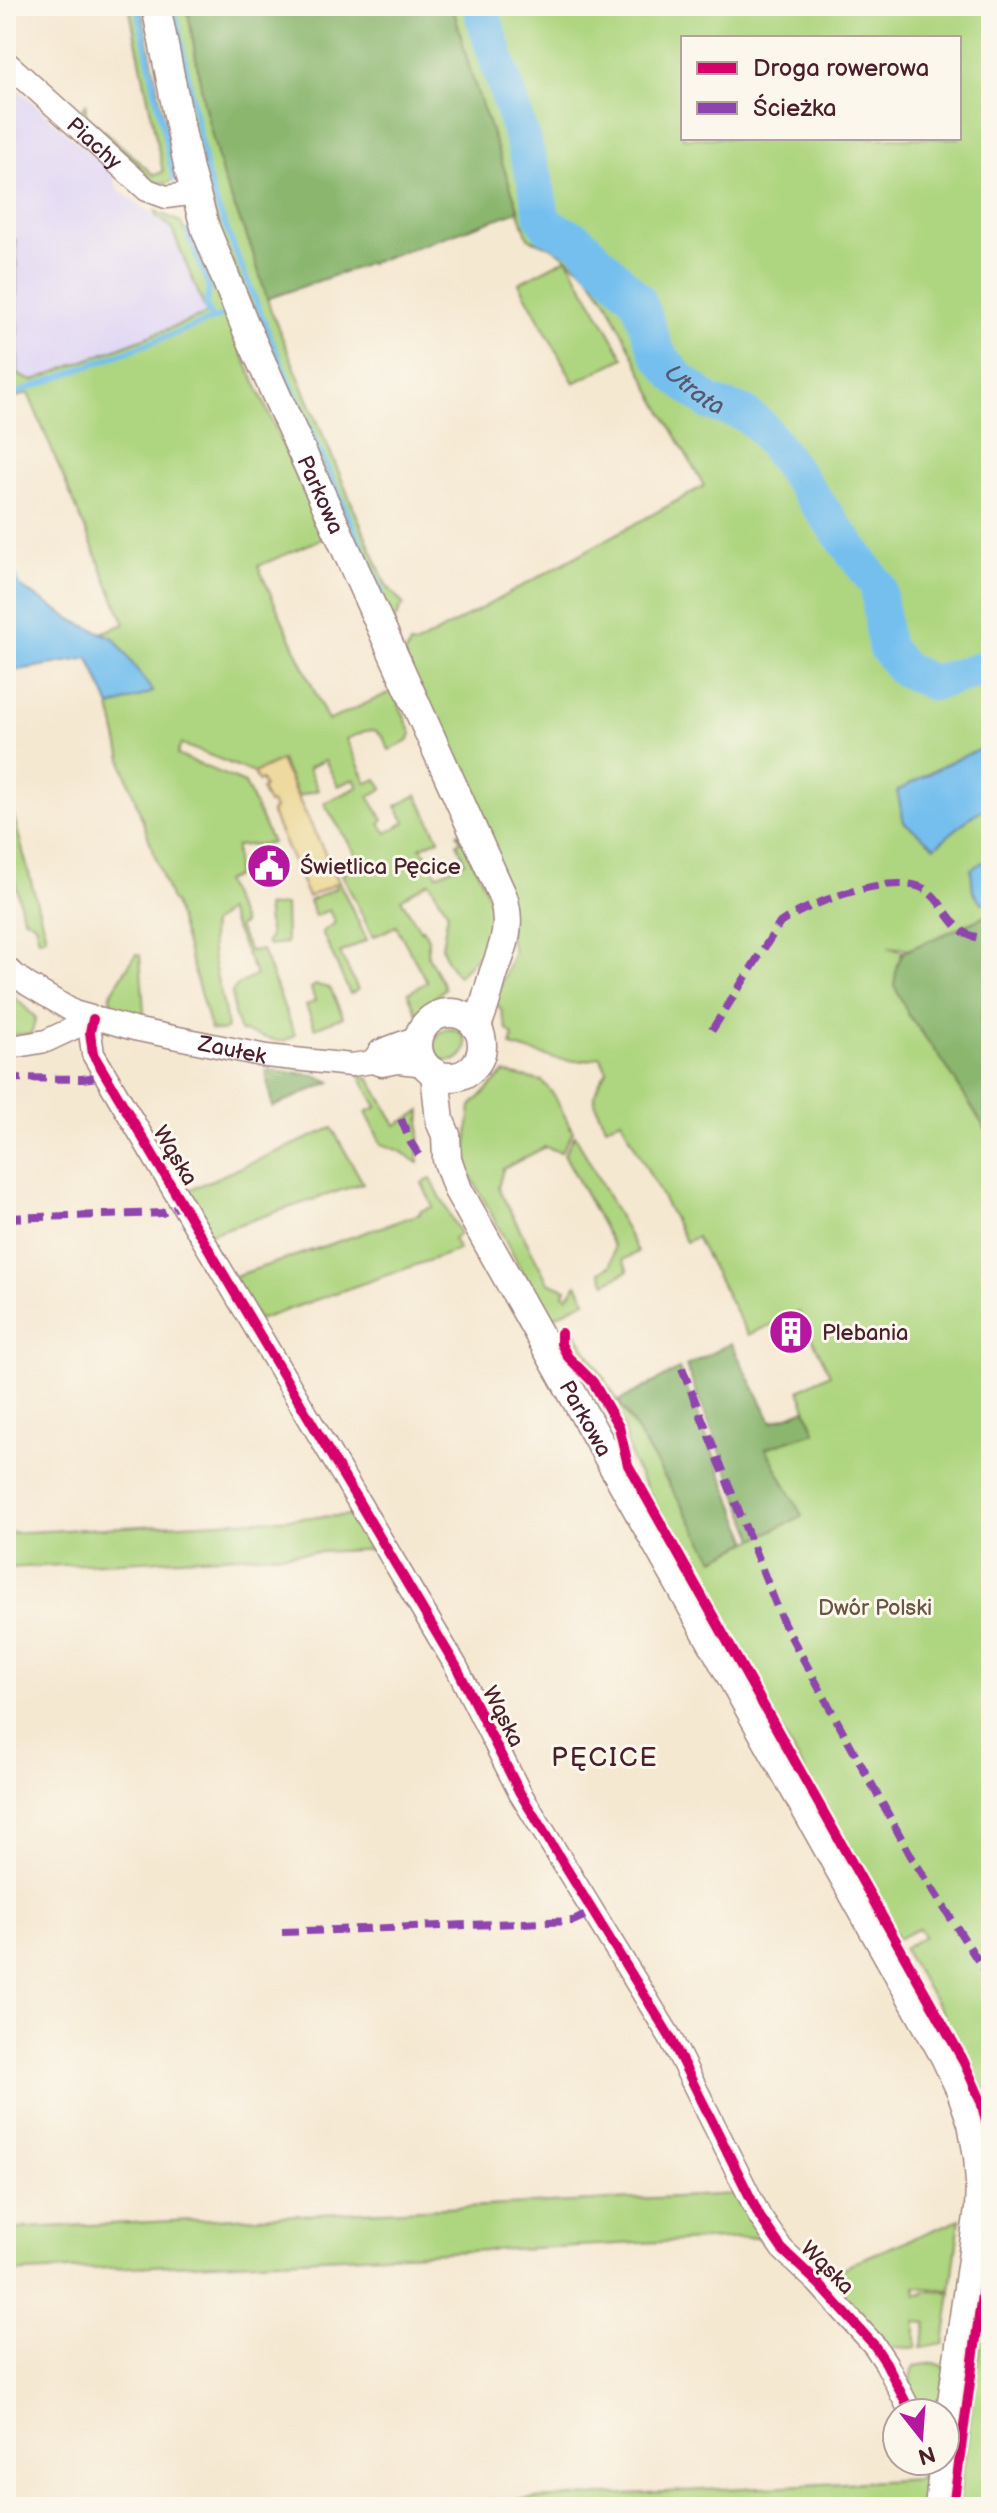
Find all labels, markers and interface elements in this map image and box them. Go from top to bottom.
legend [681,36,961,140]
text: Droga rowerowa [753,54,929,83]
text: Ścieżka [753,93,837,123]
street label: Piachy [61,112,127,176]
water label: Utrata [658,359,727,421]
street label: Parkowa [290,451,349,538]
public building icon: Świetlica Pęcice [245,842,293,890]
place label: Świetlica Pęcice [300,853,461,881]
street label: Zaułek [195,1030,269,1071]
street label: Wąska [146,1121,203,1191]
building icon: Plebania [767,1308,815,1356]
place label: Plebania [822,1320,908,1347]
street label: Parkowa [553,1376,617,1462]
park label: Dwór Polski [818,1595,932,1622]
street label: Wąska [476,1682,529,1752]
district label: PĘCICE [551,1743,659,1774]
street label: Wąska [794,2236,859,2301]
north arrow [881,2397,961,2477]
text: N [915,2439,938,2470]

